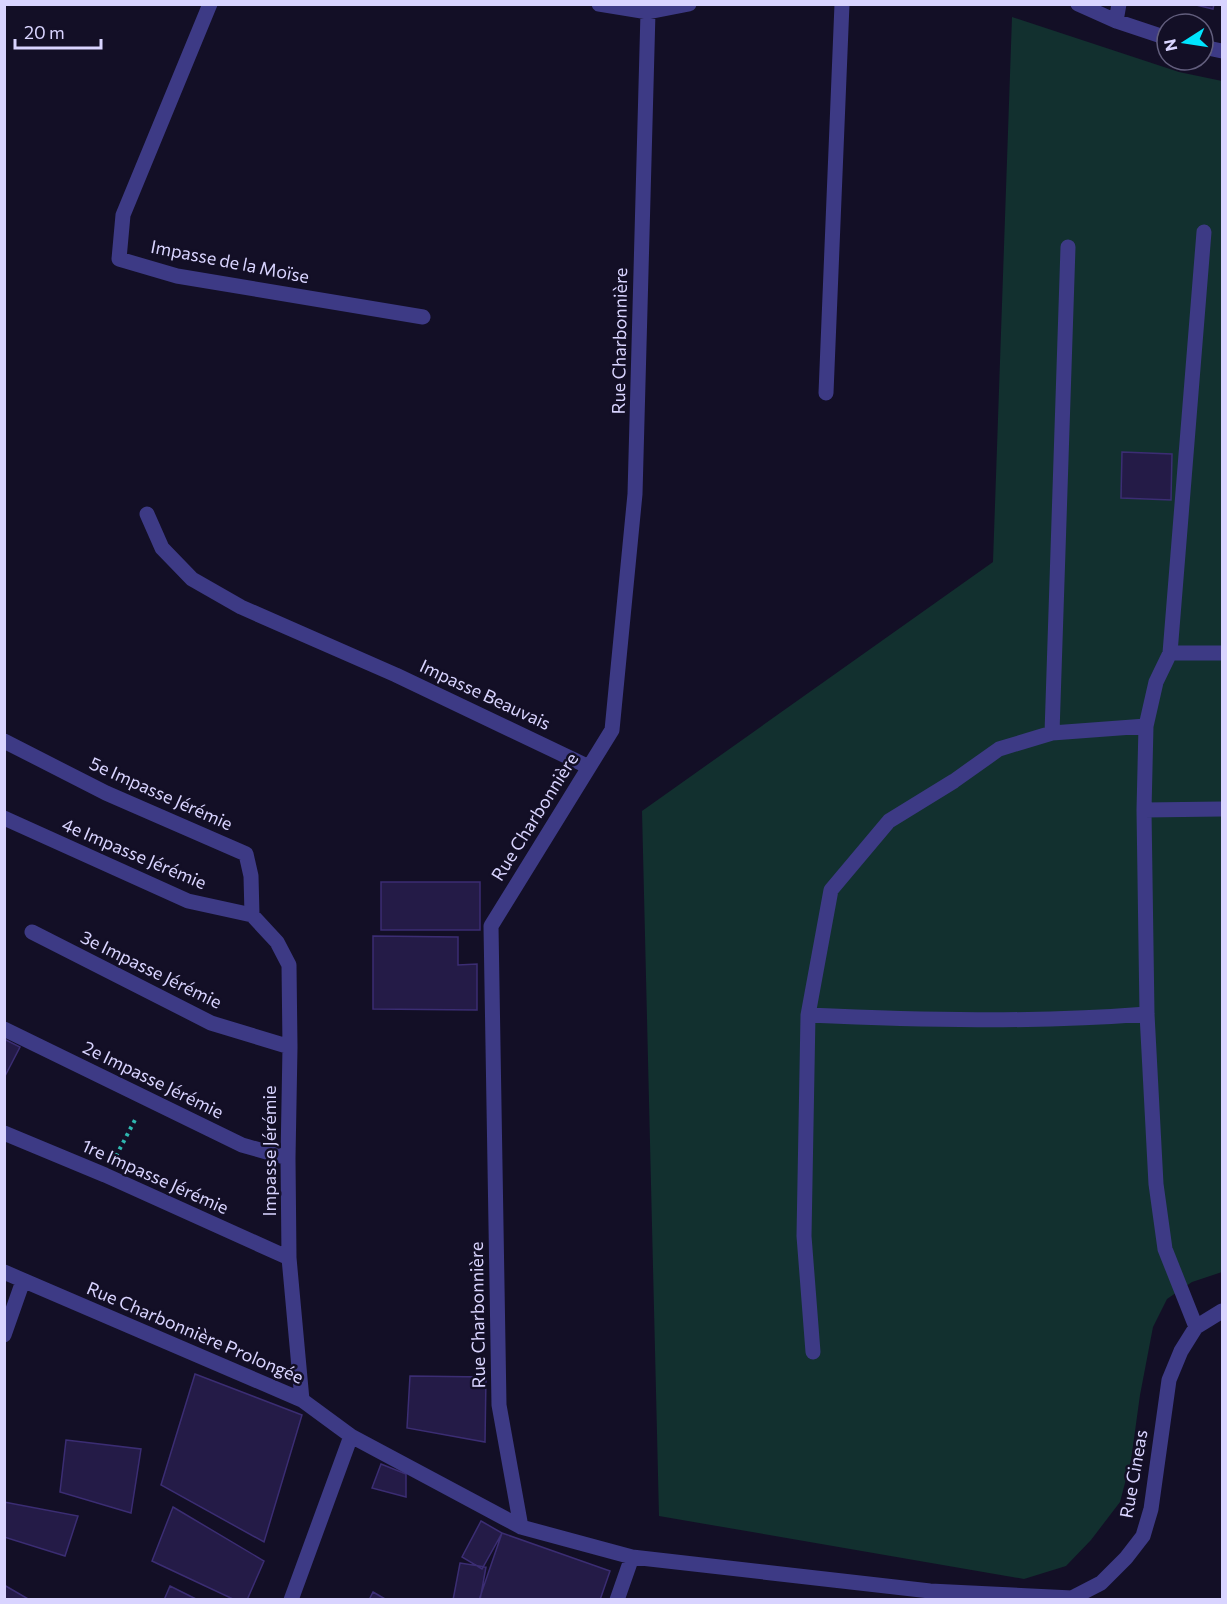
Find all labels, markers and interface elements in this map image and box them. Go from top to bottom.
scale bar [15,12,100,50]
north arrow [1155,12,1215,72]
text: 20 m [24,21,65,43]
text: N [1159,37,1180,53]
street label: Impasse de la Moïse [149,235,311,287]
street label: Rue Charbonnière [607,267,631,415]
street label: Impasse Beauvais [416,654,554,734]
street label: Rue Charbonnière [486,748,582,885]
street label: 5e Impasse Jérémie [86,752,236,835]
street label: 4e Impasse Jérémie [59,813,210,893]
street label: 3e Impasse Jérémie [77,925,226,1013]
street label: 2e Impasse Jérémie [79,1035,227,1123]
street label: Impasse Jérémie [258,1085,280,1217]
street label: 1re Impasse Jérémie [79,1134,232,1218]
street label: Rue Charbonnière [465,1241,489,1389]
street label: Rue Charbonnière Prolongée [84,1276,307,1388]
street label: Rue Cineas [1114,1428,1152,1520]

